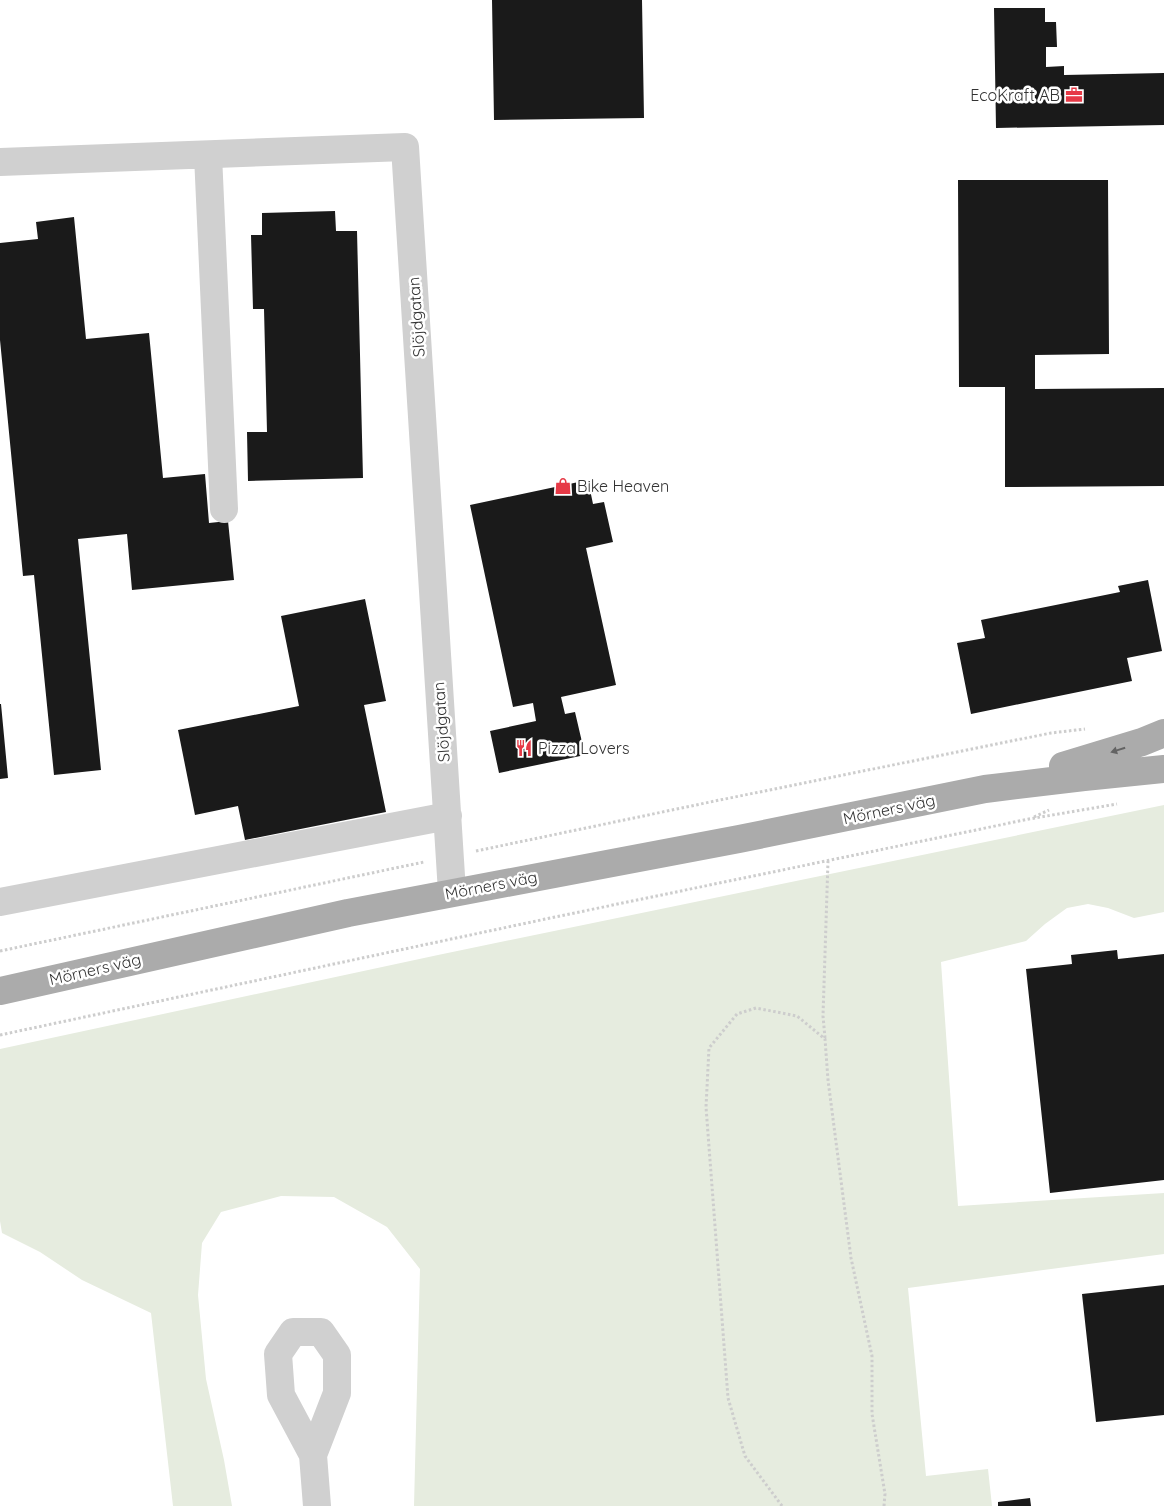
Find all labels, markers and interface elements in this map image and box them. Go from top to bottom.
place label: EcoKraft AB [970,85,1060,105]
office icon: EcoKraft AB [1064,85,1084,105]
street label: Slöjdgatan [403,276,429,358]
shop icon: Bike Heaven [553,476,573,496]
place label: Bike Heaven [577,476,669,496]
street label: Slöjdgatan [428,681,454,763]
restaurant icon: Pizza Lovers [514,738,534,758]
place label: Pizza Lovers [538,738,630,758]
one-way arrow [1110,746,1125,754]
street label: Mörners väg [841,789,937,829]
street label: Mörners väg [443,866,539,904]
street label: Mörners väg [47,949,143,989]

